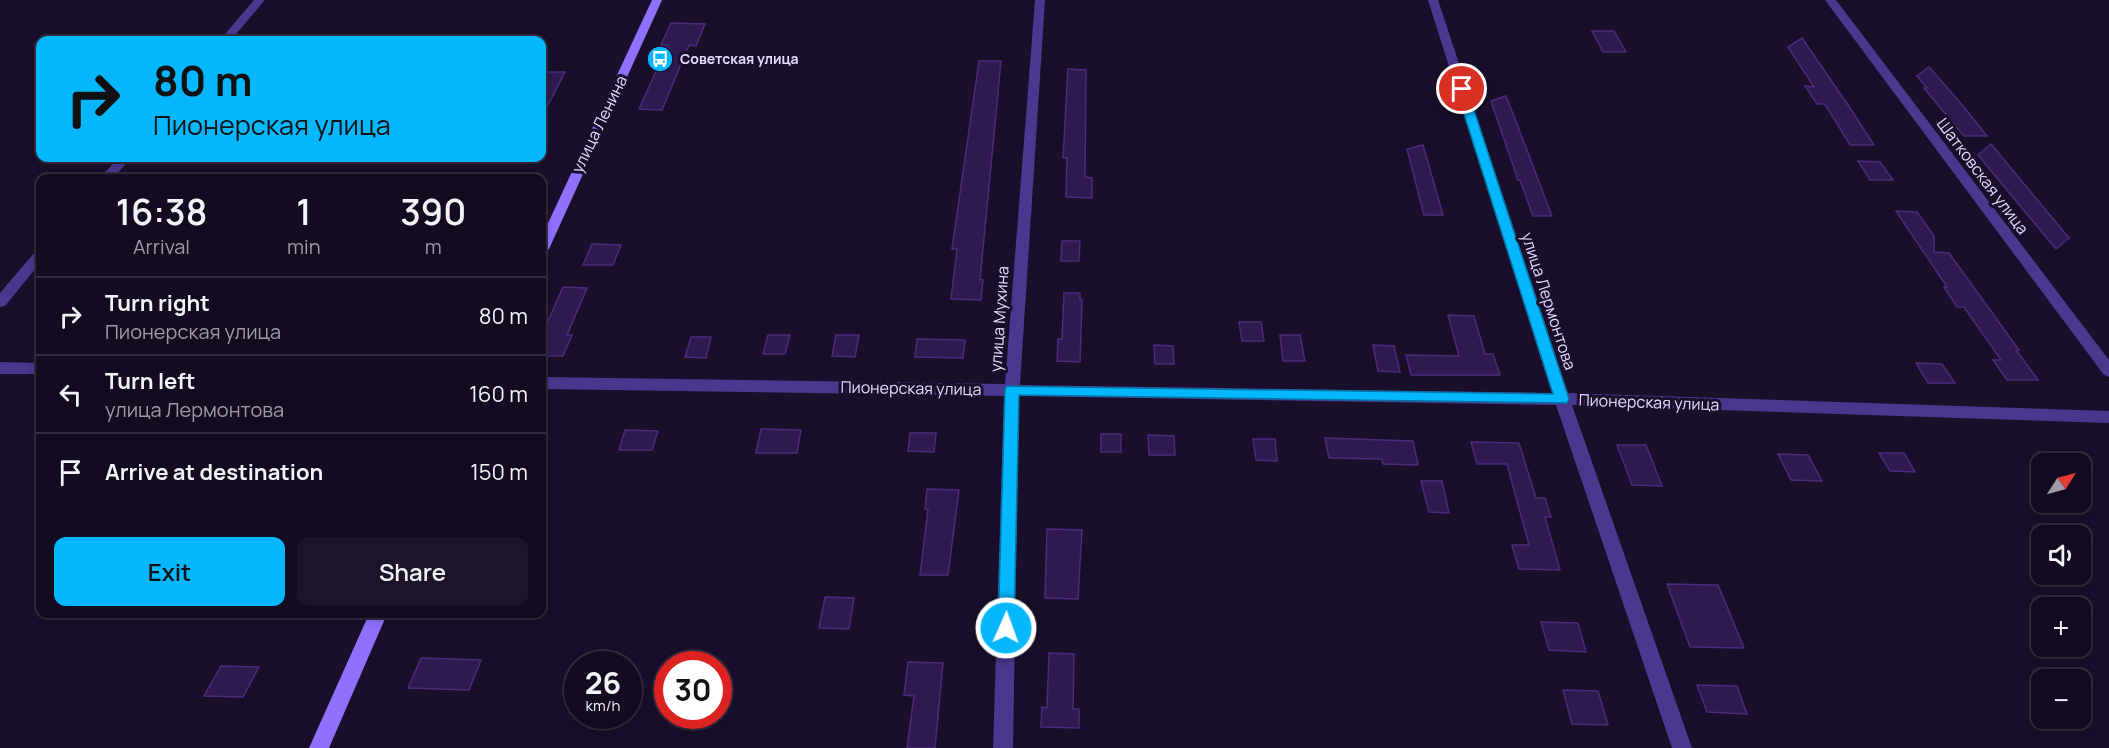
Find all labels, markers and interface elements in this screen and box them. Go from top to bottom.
bus stop icon: Советская улица [645,44,675,74]
place label: Советская улица [680,49,799,68]
text: 80 m [153,51,253,109]
icon: right [54,60,132,138]
pin [1436,63,1487,114]
street label: улица Ленина [566,72,632,176]
icon: arrive [1445,72,1478,105]
text: Пионерская улица [153,106,391,143]
street label: Шатковская улица [1932,113,2034,239]
text: 16:38 [116,187,207,236]
text: 1 [296,187,311,236]
text: 390 [400,187,466,236]
street label: улица Лермонтова [1516,229,1582,373]
text: Arrival [133,233,190,260]
text: min [287,233,321,260]
text: m [425,233,442,260]
street label: улица Мухина [984,265,1014,373]
text: Turn right [105,288,210,318]
icon: right [54,300,87,333]
text: 80 m [479,301,528,331]
text: Пионерская улица [105,318,281,345]
text: Turn left [105,366,195,396]
street label: Пионерская улица [840,376,982,400]
icon: left [54,378,87,411]
text: 160 m [469,379,528,409]
street label: Пионерская улица [1578,389,1720,415]
text: улица Лермонтова [105,396,284,423]
north arrow [2031,453,2091,513]
map controls [2031,453,2091,729]
icon: arrive [54,456,87,489]
text: Arrive at destination [105,457,323,487]
text: 150 m [470,457,528,487]
button: sound [2031,525,2091,585]
button: Exit [54,537,285,606]
button: Share [297,537,528,606]
position arrow [974,596,1038,660]
button: + [2031,597,2091,657]
speed limit sign: 30 [654,651,732,729]
text: 26 [585,662,621,703]
button: − [2031,669,2091,729]
text: km/h [586,695,620,716]

